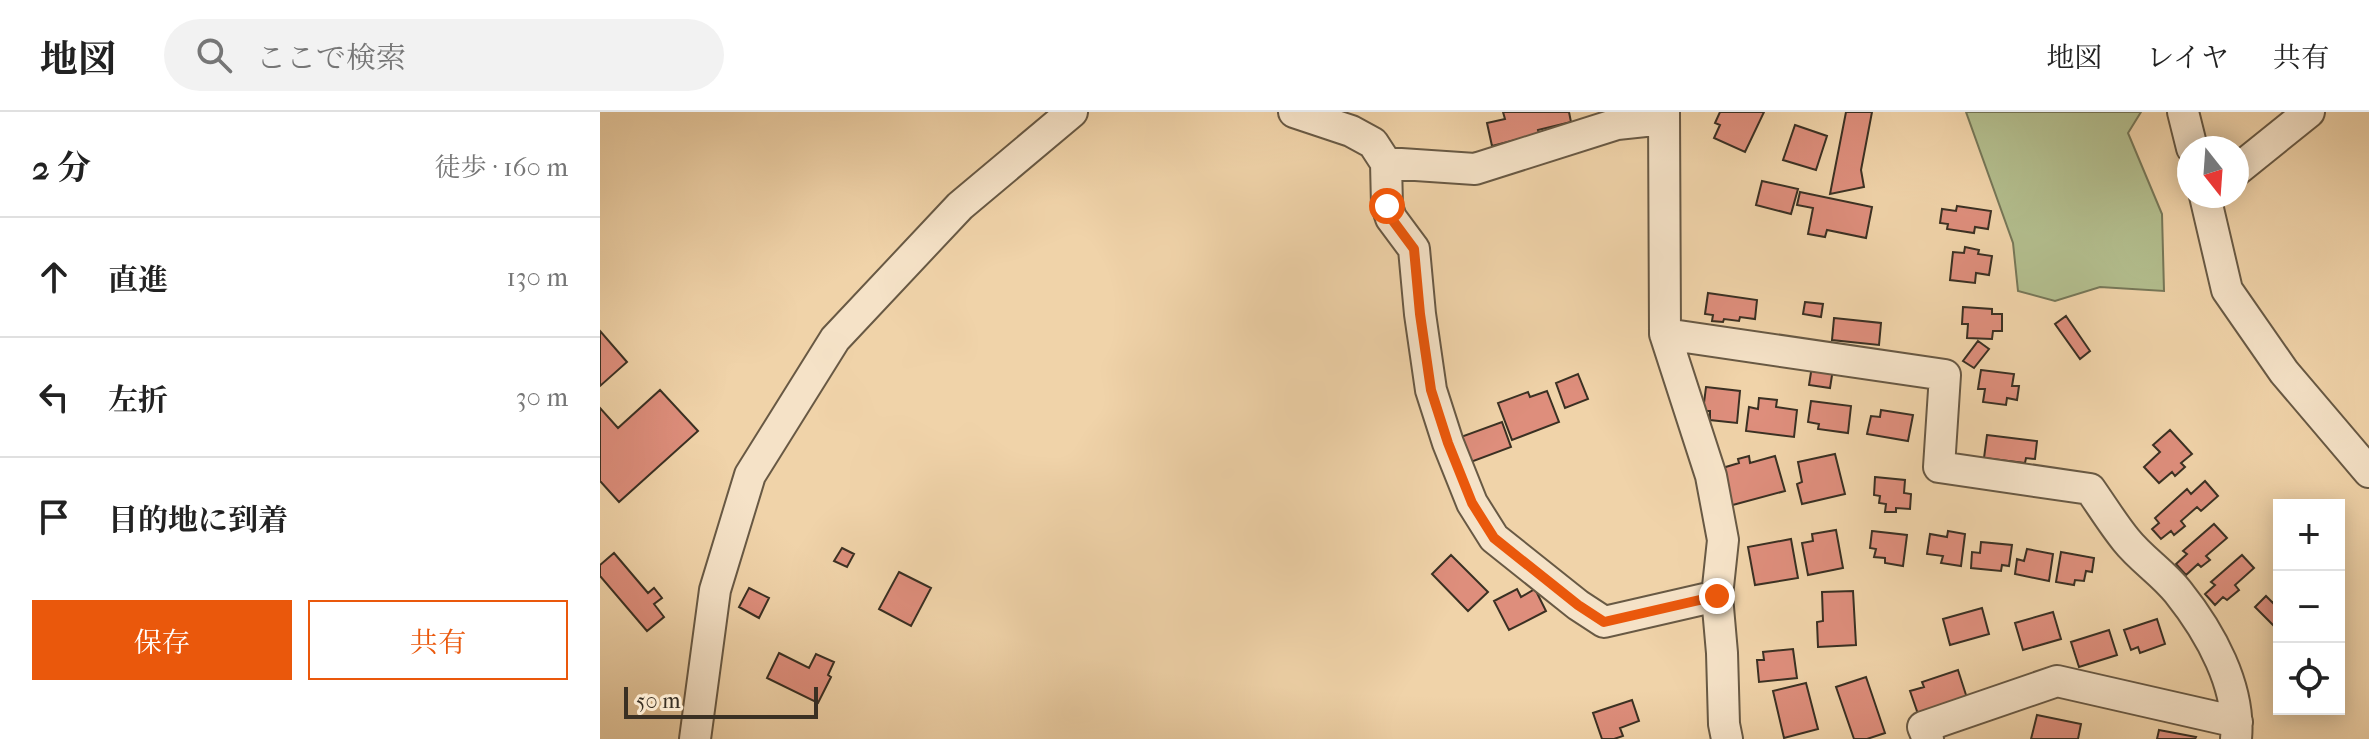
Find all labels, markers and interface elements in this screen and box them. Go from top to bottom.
search box [164,19,724,91]
icon: search [192,33,236,77]
text: 地図 [40,37,116,82]
text: ここで検索 [256,41,406,76]
text: 地図 [2046,41,2102,74]
text: レイヤ [2146,41,2229,74]
text: 共有 [2273,41,2329,74]
north arrow [2177,136,2249,208]
text: 2 分 [32,148,91,188]
text: 徒歩 · 160 m [435,152,568,183]
route start [1369,188,1405,224]
icon: ahead [32,255,76,299]
text: 130 m [507,262,568,293]
text: 直進 [108,263,168,298]
icon: left [32,375,76,419]
text: 30 m [516,382,568,413]
text: 左折 [108,383,168,418]
icon: arrive [32,495,76,539]
map controls [2273,499,2345,715]
button: + [2273,499,2345,571]
text: 目的地に到着 [108,503,288,538]
button: − [2273,571,2345,643]
route end [1699,578,1735,614]
button: 保存 [32,600,292,680]
button: 共有 [308,600,568,680]
button: locate [2273,643,2345,715]
scale bar [624,683,818,719]
text: 50 m [636,688,681,714]

